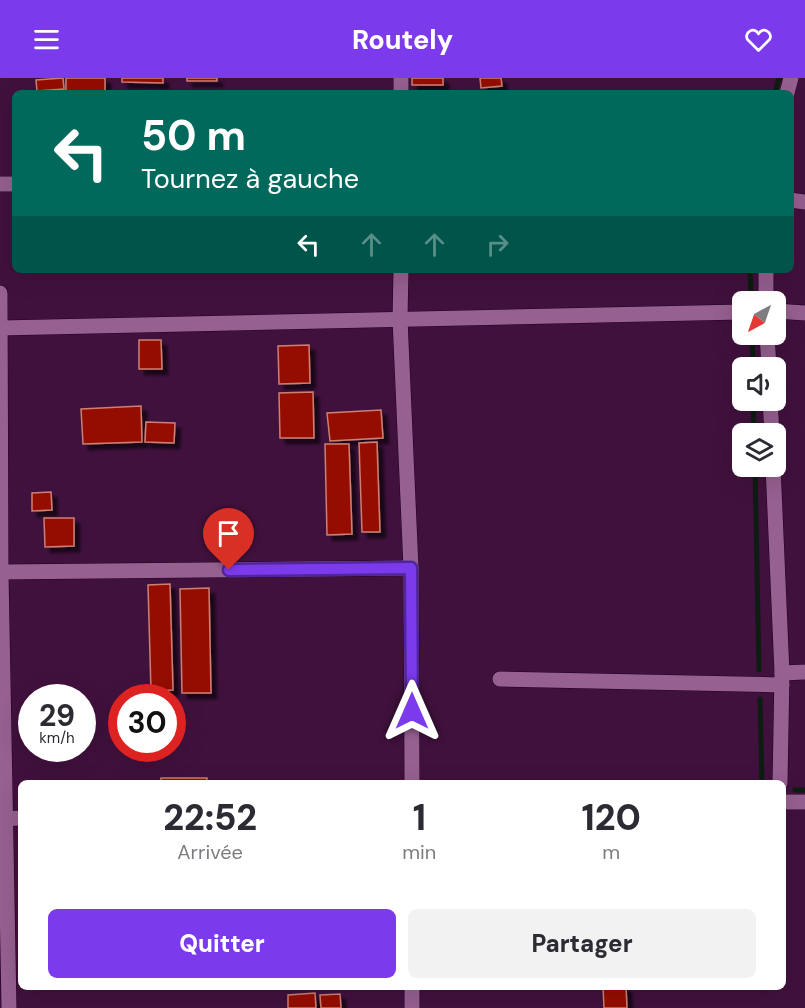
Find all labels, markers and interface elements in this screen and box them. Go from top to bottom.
text: Routely [352,22,453,57]
icon: menu [30,23,63,56]
icon: heart [742,23,775,56]
text: 50 m [141,108,246,163]
icon: left [42,114,120,192]
text: Tournez à gauche [141,161,359,196]
icon: left [292,228,325,261]
icon: ahead [355,228,388,261]
icon: ahead [418,228,451,261]
icon: right [481,228,514,261]
north arrow [732,291,786,345]
map controls [732,291,786,477]
button: sound [732,357,786,411]
button: layers [732,423,786,477]
pin [203,508,254,570]
icon: arrive [212,517,245,550]
position arrow [380,679,444,743]
speed limit sign: 30 [108,684,186,762]
text: 29 [39,696,75,735]
text: km/h [39,728,75,748]
text: 22:52 [163,794,257,841]
text: 1 [413,794,426,841]
text: 120 [581,794,641,841]
text: Arrivée [177,839,243,865]
text: min [402,839,436,865]
text: m [602,839,620,865]
button: Quitter [48,909,396,978]
button: Partager [408,909,756,978]

